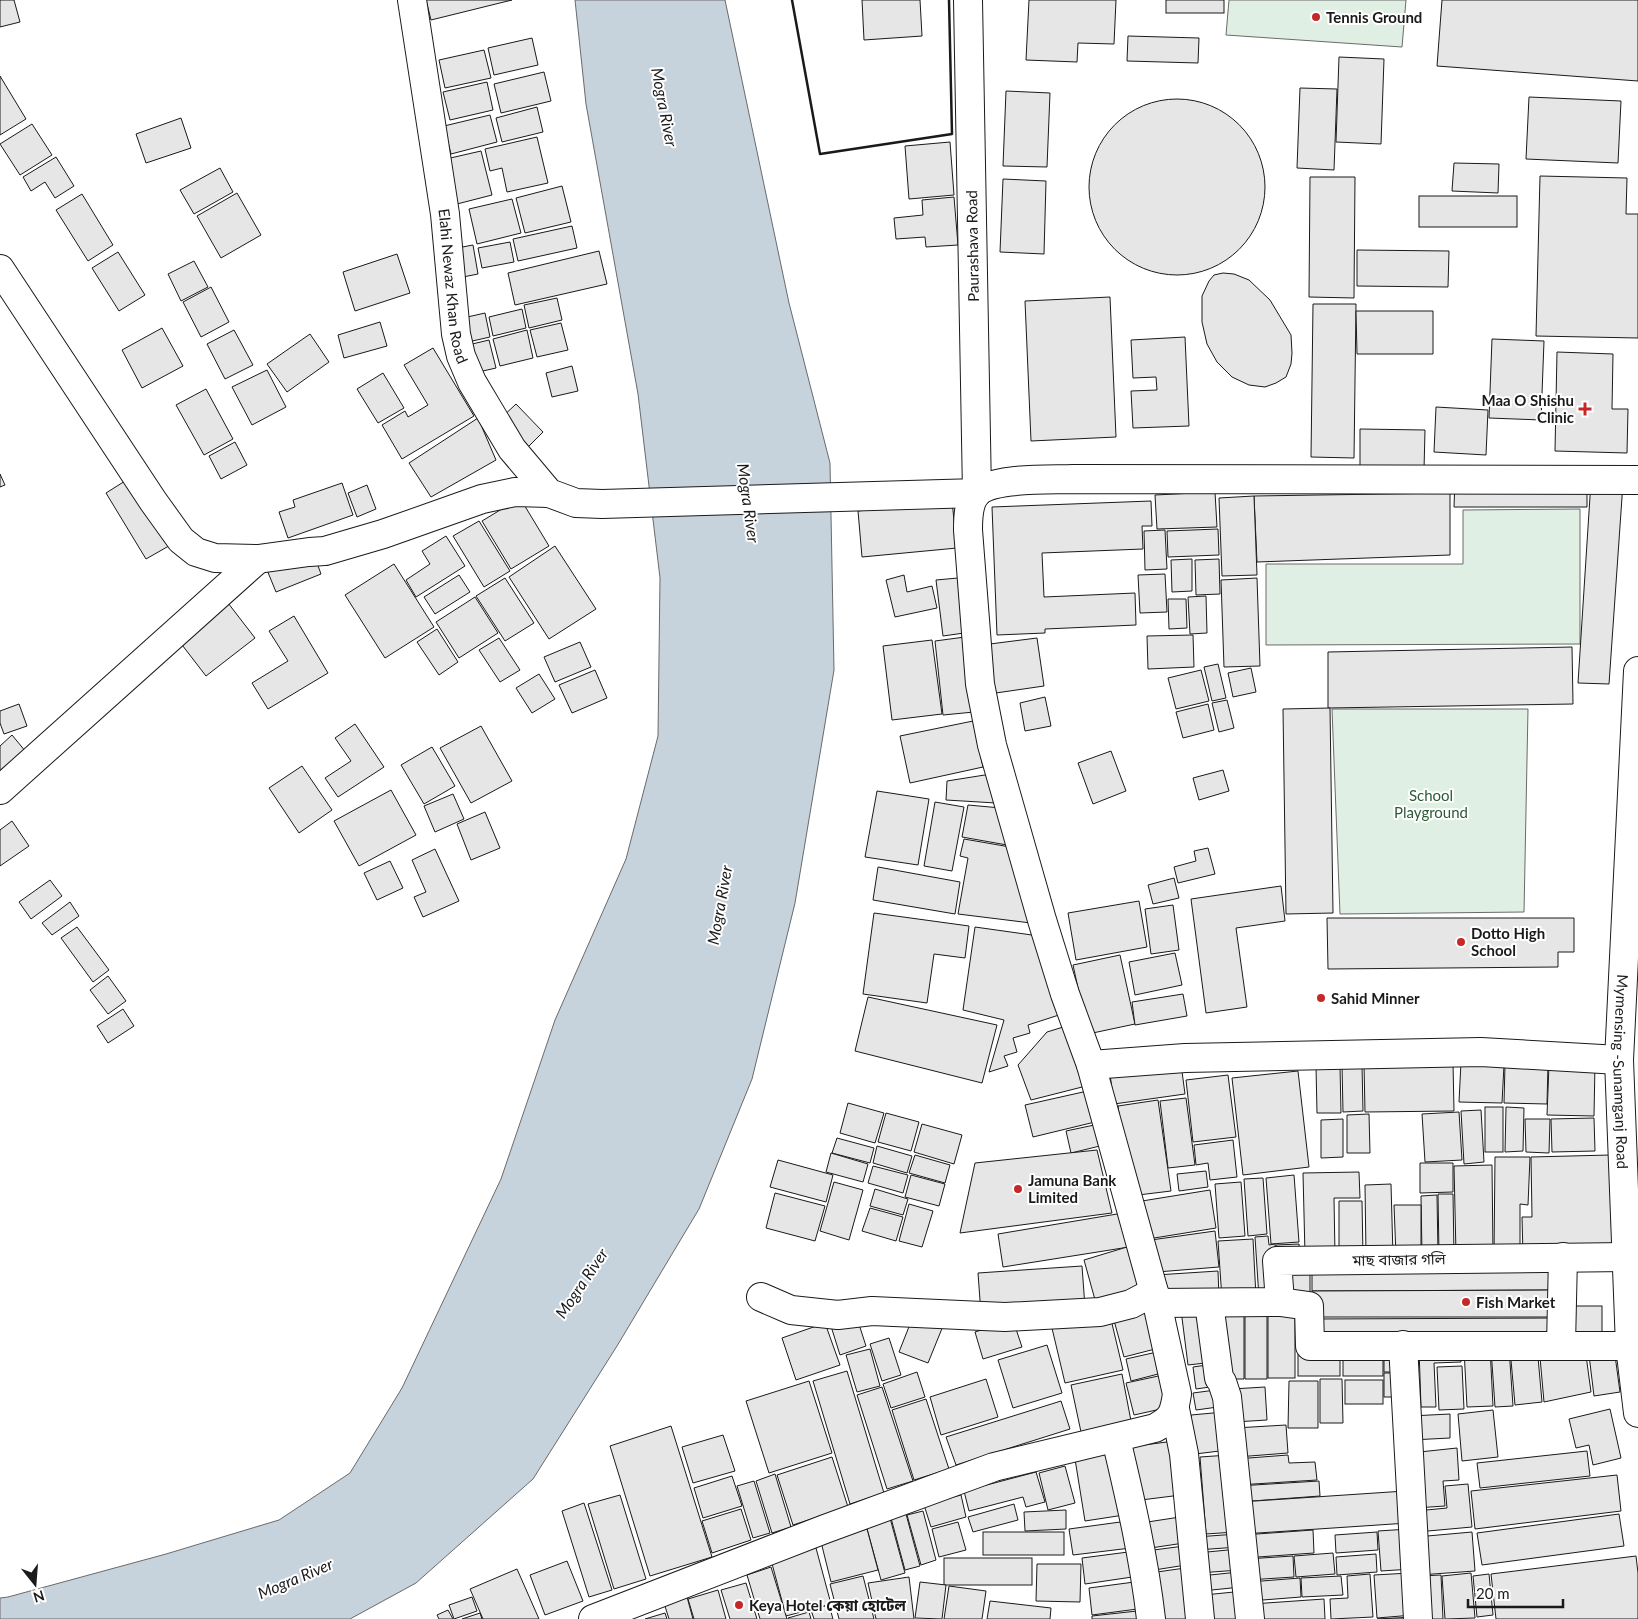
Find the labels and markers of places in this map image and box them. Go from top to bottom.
place label: Tennis Ground [1326,8,1422,26]
marker: Tennis Ground [1310,11,1322,23]
place label: Maa O Shishu Clinic [1481,391,1574,426]
marker: Maa O Shishu Clinic [1578,402,1592,416]
place label: Dotto High School [1471,924,1545,959]
marker: Dotto High School [1455,936,1467,948]
place label: Sahid Minner [1331,989,1420,1007]
marker: Sahid Minner [1315,992,1327,1004]
place label: Jamuna Bank Limited [1028,1171,1117,1206]
marker: Jamuna Bank Limited [1012,1183,1024,1195]
place label: Fish Market [1476,1293,1556,1311]
marker: Fish Market [1460,1296,1472,1308]
place label: Keya Hotel কেয়া হোটেল [749,1596,906,1614]
marker: Keya Hotel কেয়া হোটেল [733,1599,745,1611]

